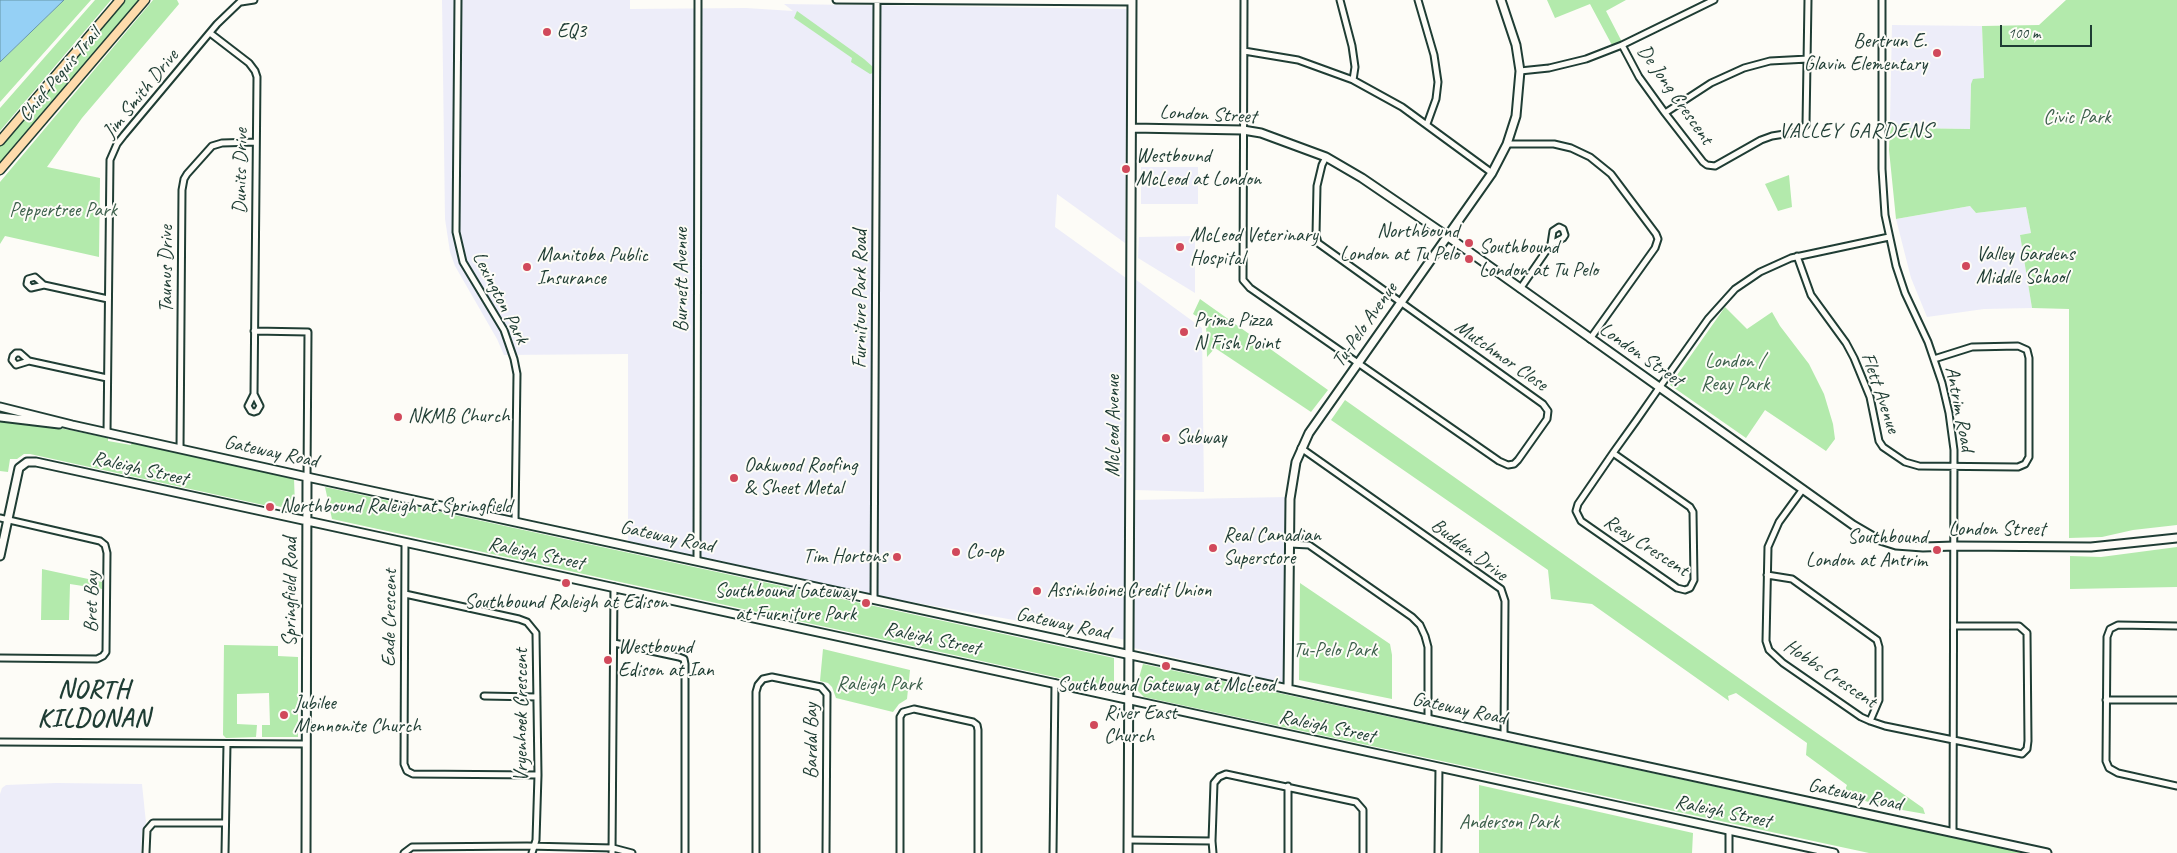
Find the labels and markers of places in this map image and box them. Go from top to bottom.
place label: EQ3 [557,20,586,44]
marker: EQ3 [541,26,553,38]
place label: Bertrun E. Glavin Elementary [1804,30,1927,77]
marker: Bertrun E. Glavin Elementary [1931,47,1943,59]
place label: Westbound McLeod at London [1136,145,1261,192]
marker: Westbound McLeod at London [1120,163,1132,175]
place label: Northbound London at Tu Pelo [1340,220,1459,267]
place label: McLeod Veterinary Hospital [1190,224,1318,271]
place label: Southbound London at Tu Pelo [1479,236,1598,283]
marker: Northbound London at Tu Pelo [1463,237,1475,249]
marker: McLeod Veterinary Hospital [1174,241,1186,253]
place label: Valley Gardens Middle School [1976,243,2074,290]
place label: Manitoba Public Insurance [537,244,648,291]
marker: Southbound London at Tu Pelo [1463,253,1475,265]
marker: Valley Gardens Middle School [1960,260,1972,272]
marker: Manitoba Public Insurance [521,261,533,273]
place label: Prime Pizza N Fish Point [1194,309,1280,356]
marker: Prime Pizza N Fish Point [1178,326,1190,338]
place label: NKMB Church [408,405,510,429]
marker: NKMB Church [392,411,404,423]
place label: Subway [1176,426,1226,450]
marker: Subway [1160,432,1172,444]
place label: Oakwood Roofing & Sheet Metal [744,454,857,501]
marker: Oakwood Roofing & Sheet Metal [728,472,740,484]
place label: Northbound Raleigh at Springfield [280,495,512,519]
marker: Northbound Raleigh at Springfield [264,501,276,513]
place label: Real Canadian Superstore [1223,524,1321,571]
place label: Southbound London at Antrim [1806,526,1927,573]
place label: Co-op [966,540,1004,564]
marker: Real Canadian Superstore [1207,542,1219,554]
marker: Southbound London at Antrim [1931,544,1943,556]
place label: Tim Hortons [803,545,887,569]
marker: Co-op [950,546,962,558]
marker: Tim Hortons [891,551,903,563]
marker: Southbound Raleigh at Edison [560,577,572,589]
place label: Assiniboine Credit Union [1047,579,1211,603]
place label: Southbound Gateway at Furniture Park [715,580,856,627]
marker: Assiniboine Credit Union [1031,585,1043,597]
place label: Southbound Raleigh at Edison [464,591,668,615]
marker: Southbound Gateway at Furniture Park [860,597,872,609]
place label: Westbound Edison at Ian [618,636,714,683]
marker: Westbound Edison at Ian [602,654,614,666]
marker: Southbound Gateway at McLeod [1160,660,1172,672]
place label: Southbound Gateway at McLeod [1057,674,1275,698]
place label: Jubilee Mennonite Church [294,692,421,739]
place label: River East Church [1104,702,1177,749]
marker: Jubilee Mennonite Church [278,709,290,721]
marker: River East Church [1088,719,1100,731]

